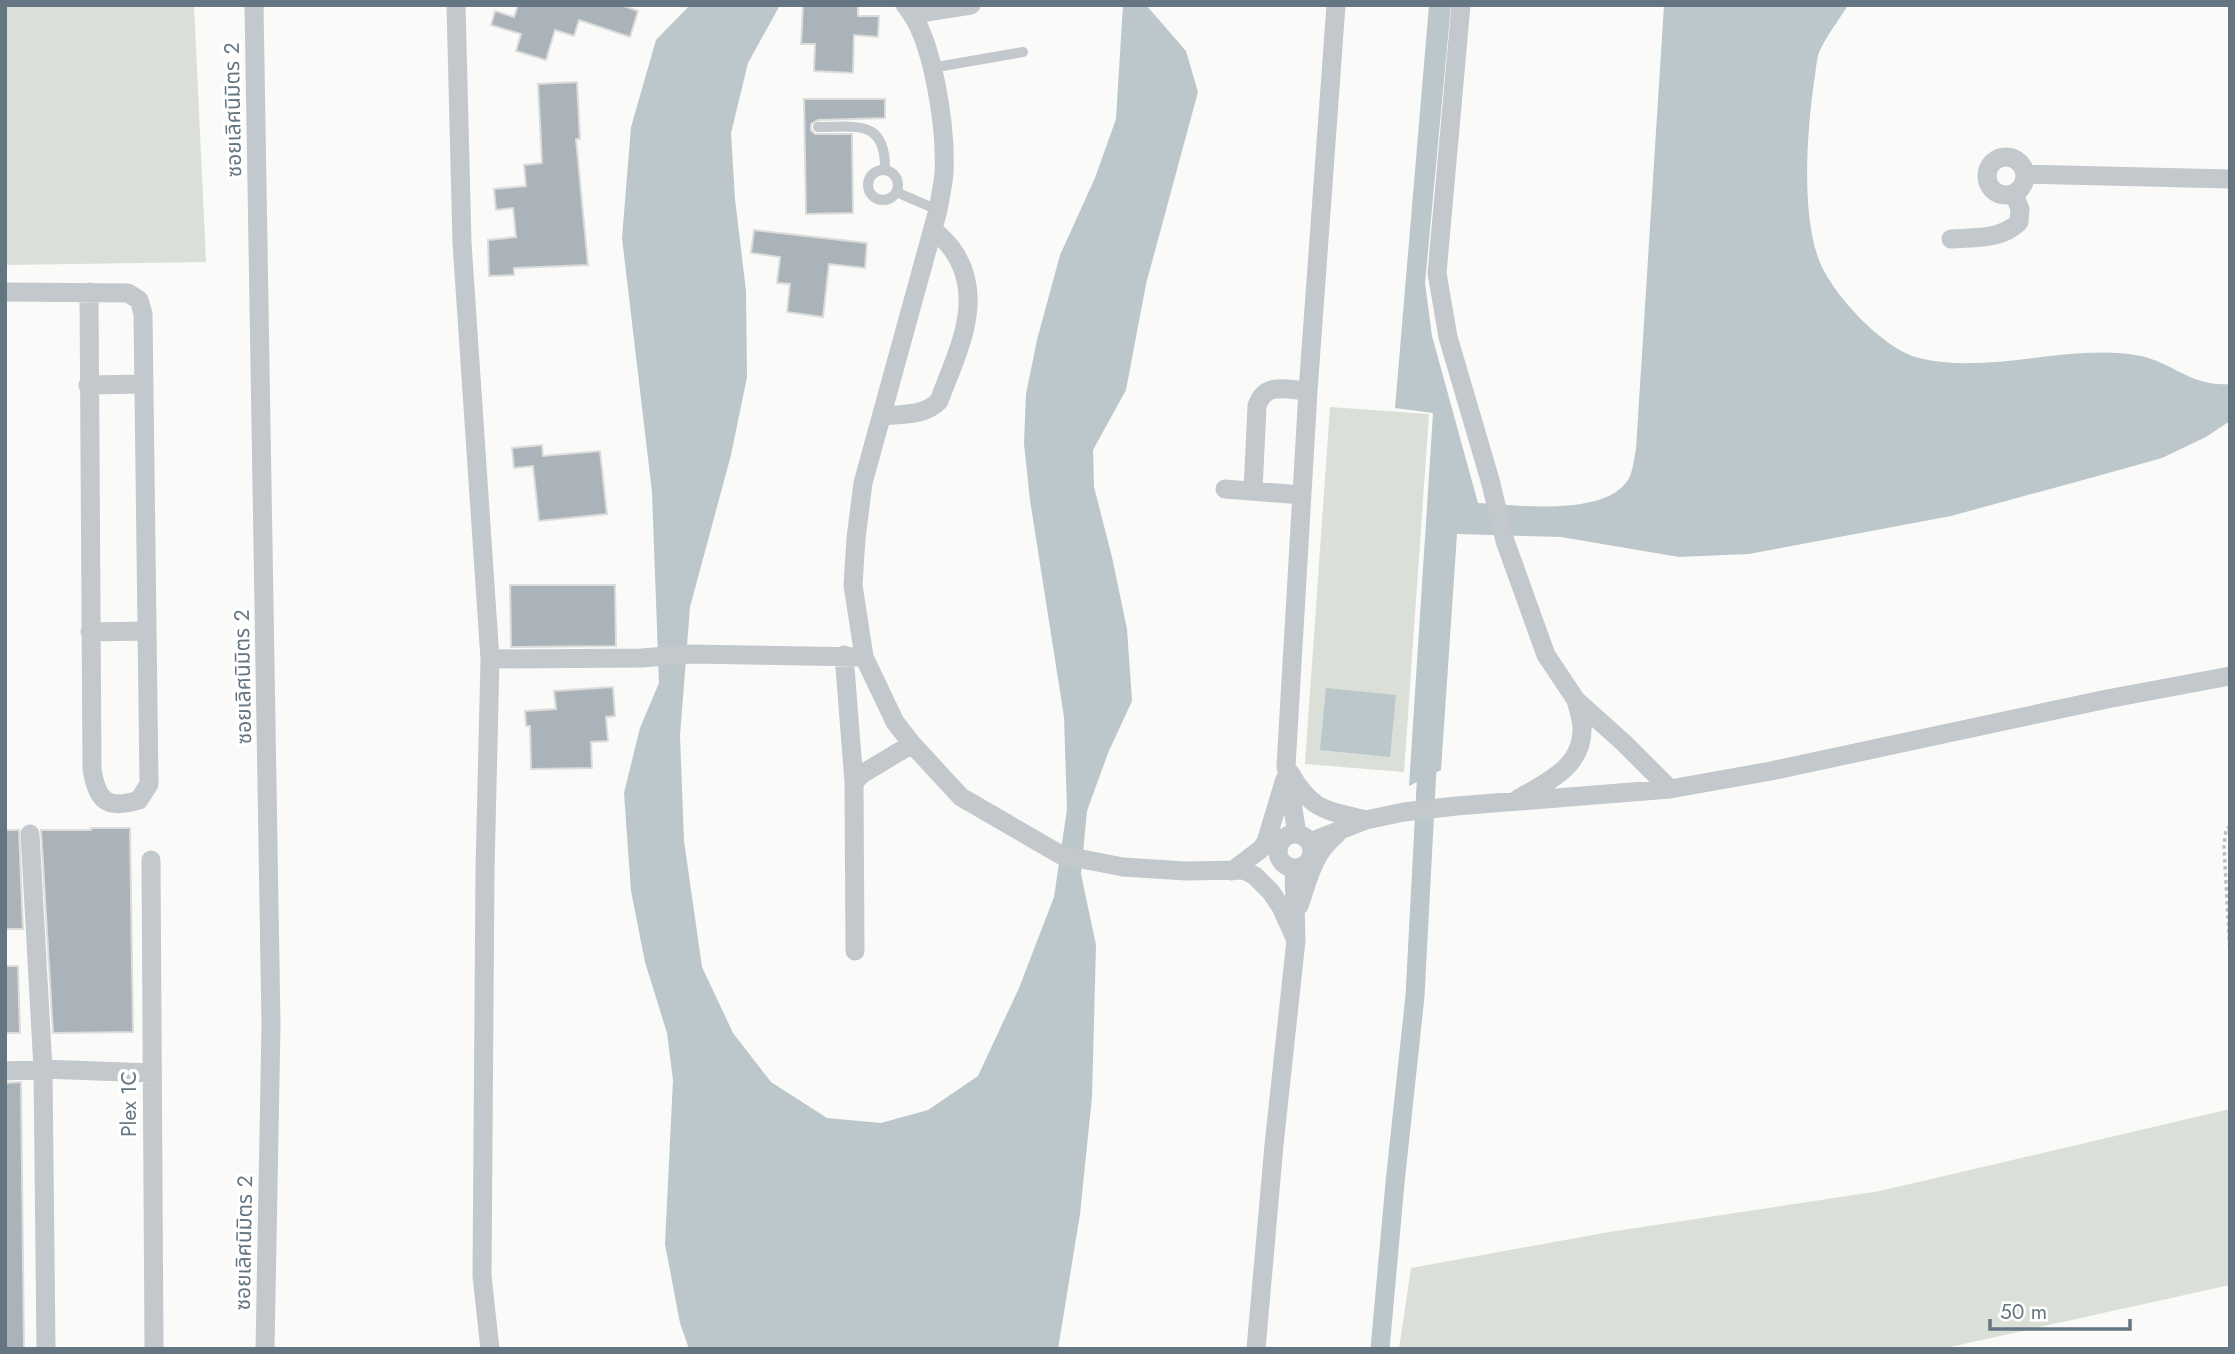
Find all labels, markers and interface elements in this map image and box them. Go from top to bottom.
street label: ซอยเลิศนิมิตร 2 [217,42,249,178]
street label: ซอยเลิศนิมิตร 2 [227,609,259,745]
street label: Plex 1C [114,1071,144,1137]
street label: ซอยเลิศนิมิตร 2 [228,1175,260,1311]
scale bar [1990,1288,2130,1332]
text: 50 m [2000,1297,2047,1327]

